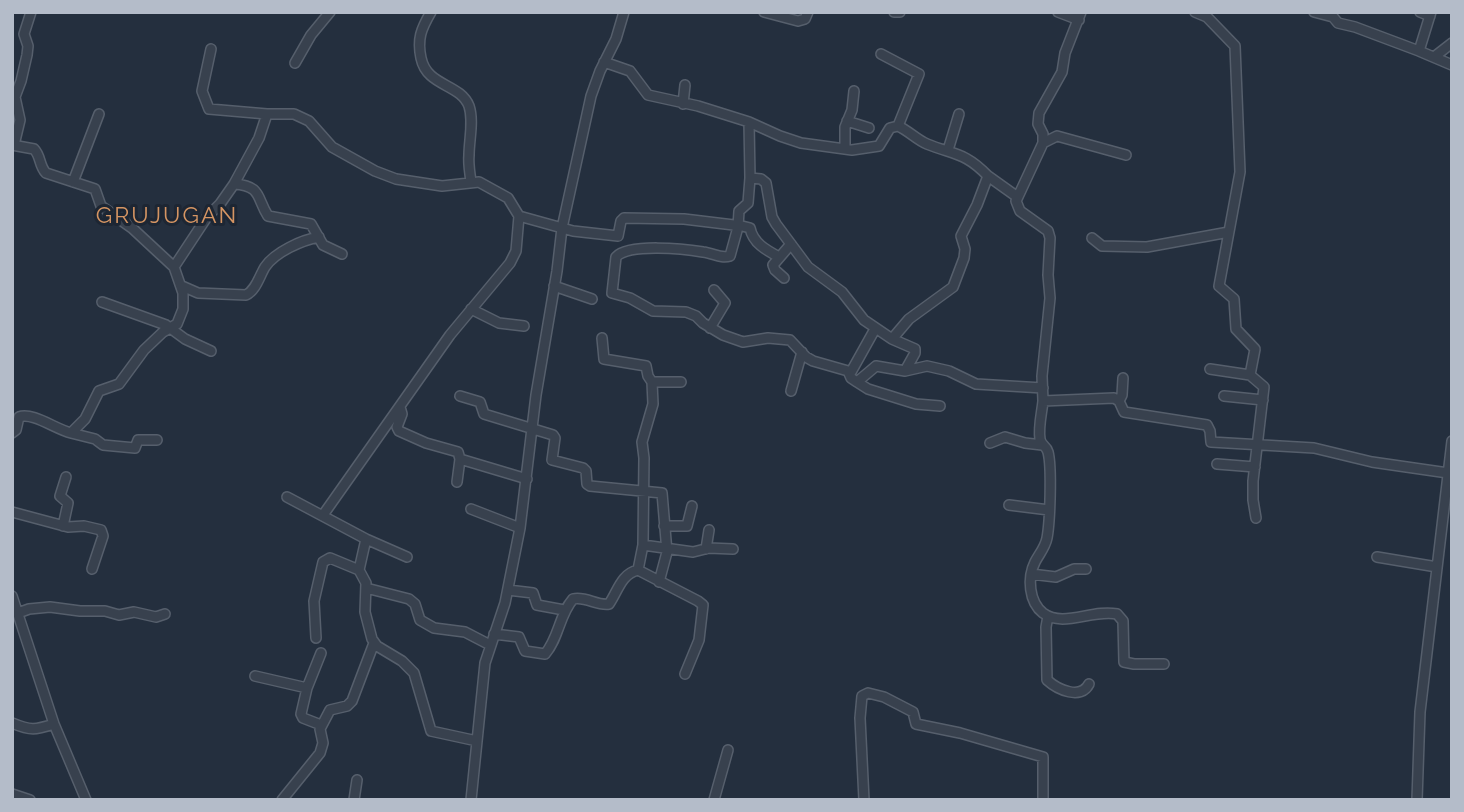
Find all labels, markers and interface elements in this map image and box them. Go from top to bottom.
district label: GRUJUGAN [97,202,237,230]

